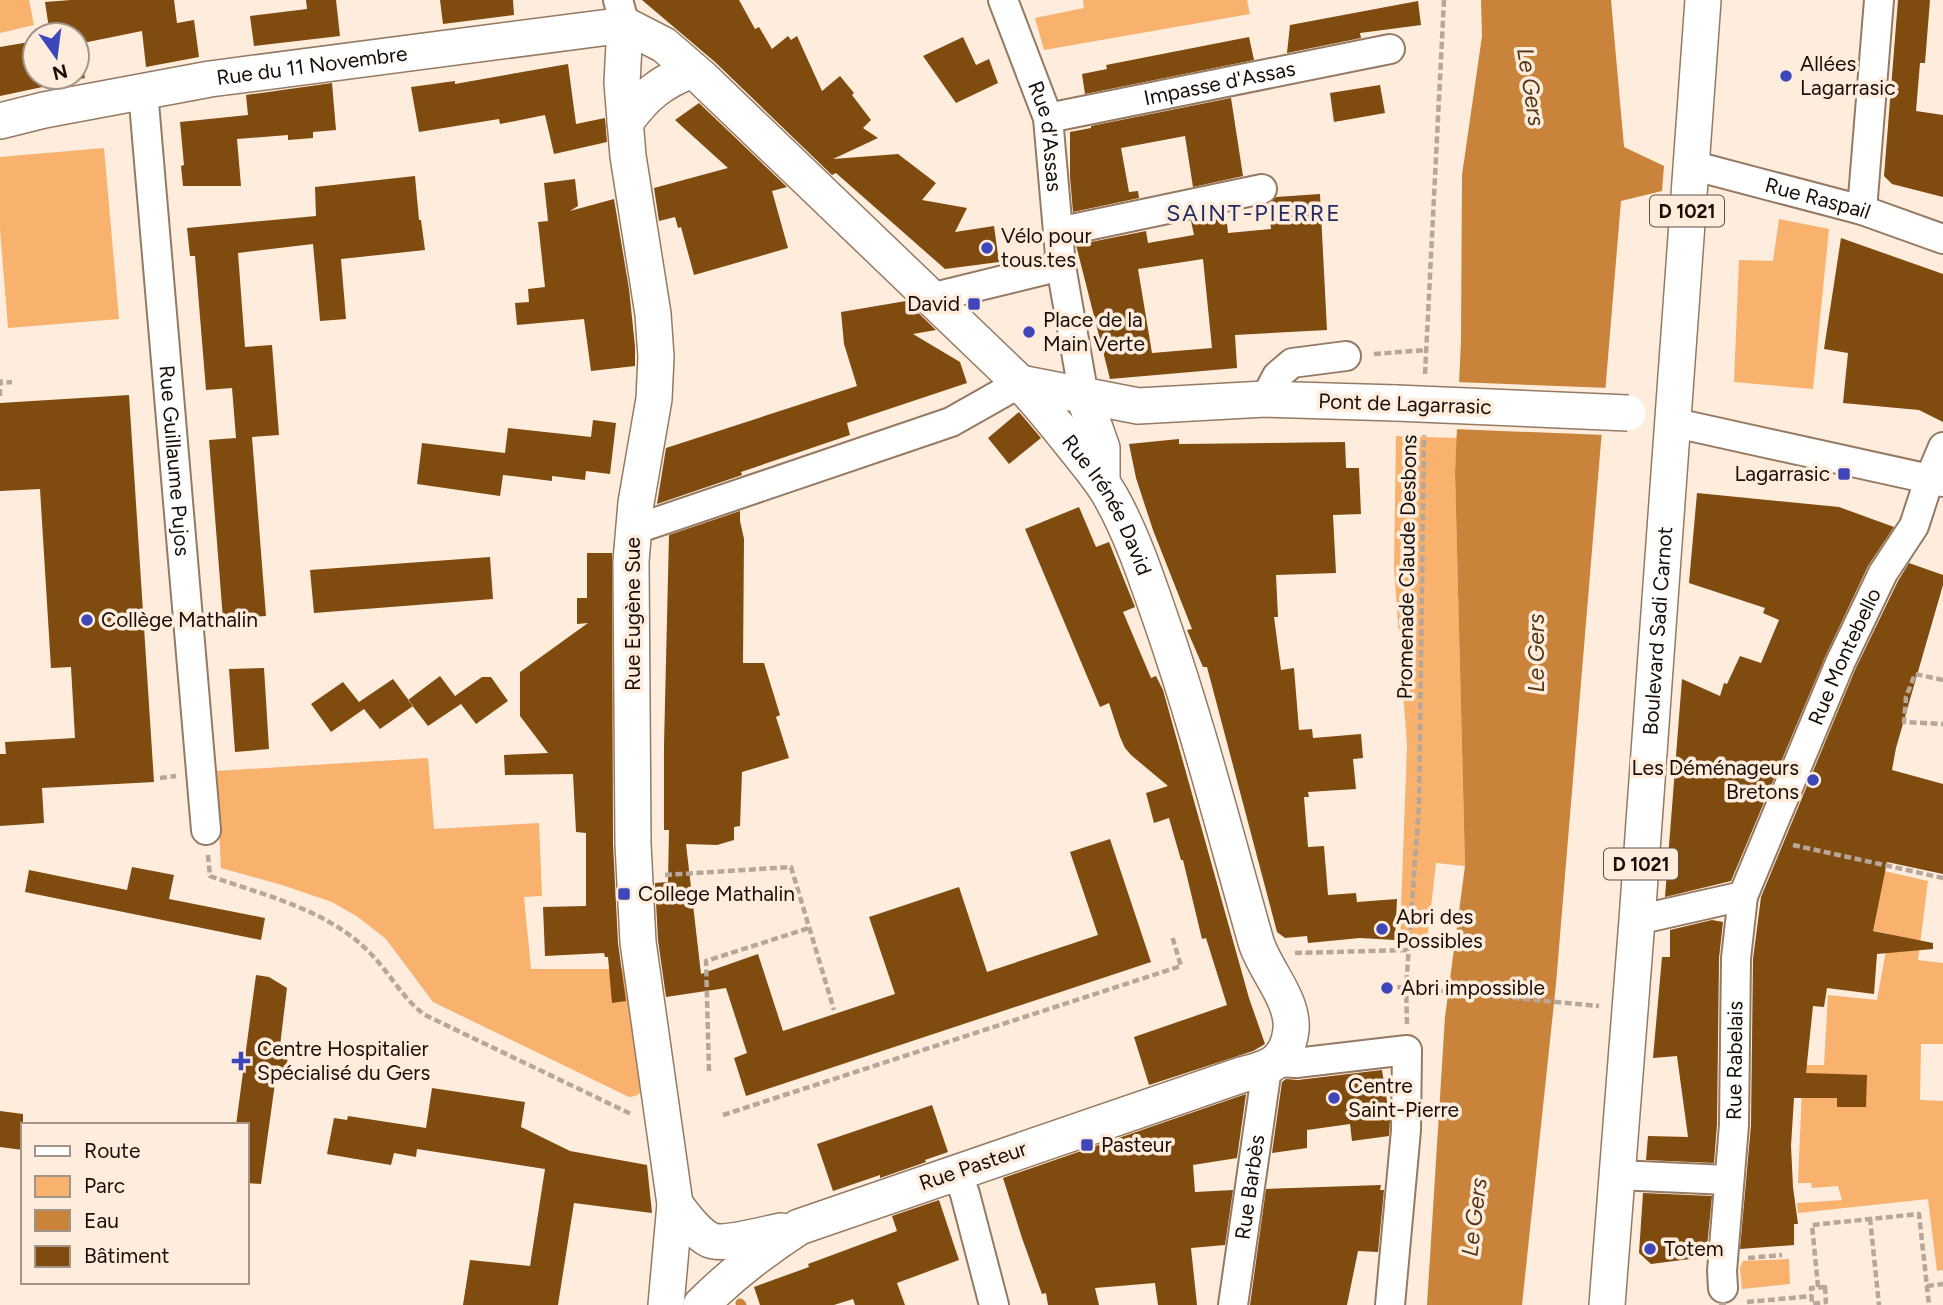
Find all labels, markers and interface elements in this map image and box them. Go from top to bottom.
north arrow [21,21,91,91]
street label: Rue du 11 Novembre [215,40,409,90]
water label: Le Gers [1511,46,1551,128]
place label: Allées Lagarrasic [1800,51,1896,100]
street label: Impasse d'Assas [1142,55,1297,110]
text: N [50,59,70,85]
marker: Allées Lagarrasic [1778,68,1794,84]
street label: Rue d'Assas [1023,77,1067,193]
street label: Rue Raspail [1762,172,1874,224]
road number: D 1021 [1650,196,1724,226]
district label: SAINT-PIERRE [1166,199,1342,227]
place label: Vélo pour tous.tes [1001,223,1092,272]
marker: Vélo pour tous.tes [979,240,995,256]
place label: David [907,291,960,316]
marker: David [966,296,982,312]
place label: Place de la Main Verte [1043,307,1145,356]
marker: Place de la Main Verte [1021,324,1037,340]
street label: Rue Guillaume Pujos [154,364,196,557]
street label: Pont de Lagarrasic [1318,388,1492,419]
street label: Rue Irénée David [1057,429,1157,579]
street label: Promenade Claude Desbons [1392,434,1421,700]
place label: Lagarrasic [1734,461,1830,486]
marker: Lagarrasic [1836,466,1852,482]
street label: Boulevard Sadi Carnot [1637,525,1677,736]
street label: Rue Eugène Sue [620,537,645,691]
street label: Rue Montebello [1803,584,1886,729]
place label: Collège Mathalin [101,607,258,632]
marker: Collège Mathalin [79,612,95,628]
water label: Le Gers [1522,613,1550,692]
place label: Les Déménageurs Bretons [1632,755,1799,804]
marker: Les Déménageurs Bretons [1805,772,1821,788]
road number: D 1021 [1604,848,1678,880]
place label: College Mathalin [638,881,795,906]
marker: College Mathalin [616,886,632,902]
place label: Abri des Possibles [1396,904,1483,953]
marker: Abri des Possibles [1374,921,1390,937]
place label: Abri impossible [1401,975,1545,1000]
marker: Abri impossible [1379,980,1395,996]
street label: Rue Rabelais [1721,1001,1747,1120]
place label: Centre Hospitalier Spécialisé du Gers [257,1036,430,1085]
marker: Centre Hospitalier Spécialisé du Gers [231,1051,251,1071]
place label: Centre Saint-Pierre [1348,1073,1459,1122]
marker: Centre Saint-Pierre [1326,1090,1342,1106]
legend [21,1123,248,1284]
place label: Pasteur [1101,1132,1172,1157]
street label: Rue Barbès [1230,1133,1269,1241]
street label: Rue Pasteur [916,1135,1030,1196]
marker: Pasteur [1079,1137,1095,1153]
text: Route [84,1138,140,1163]
text: Parc [84,1173,125,1198]
water label: Le Gers [1455,1176,1493,1258]
text: Eau [84,1208,119,1233]
place label: Totem [1664,1236,1724,1261]
marker: Totem [1642,1241,1658,1257]
text: Bâtiment [84,1243,169,1268]

